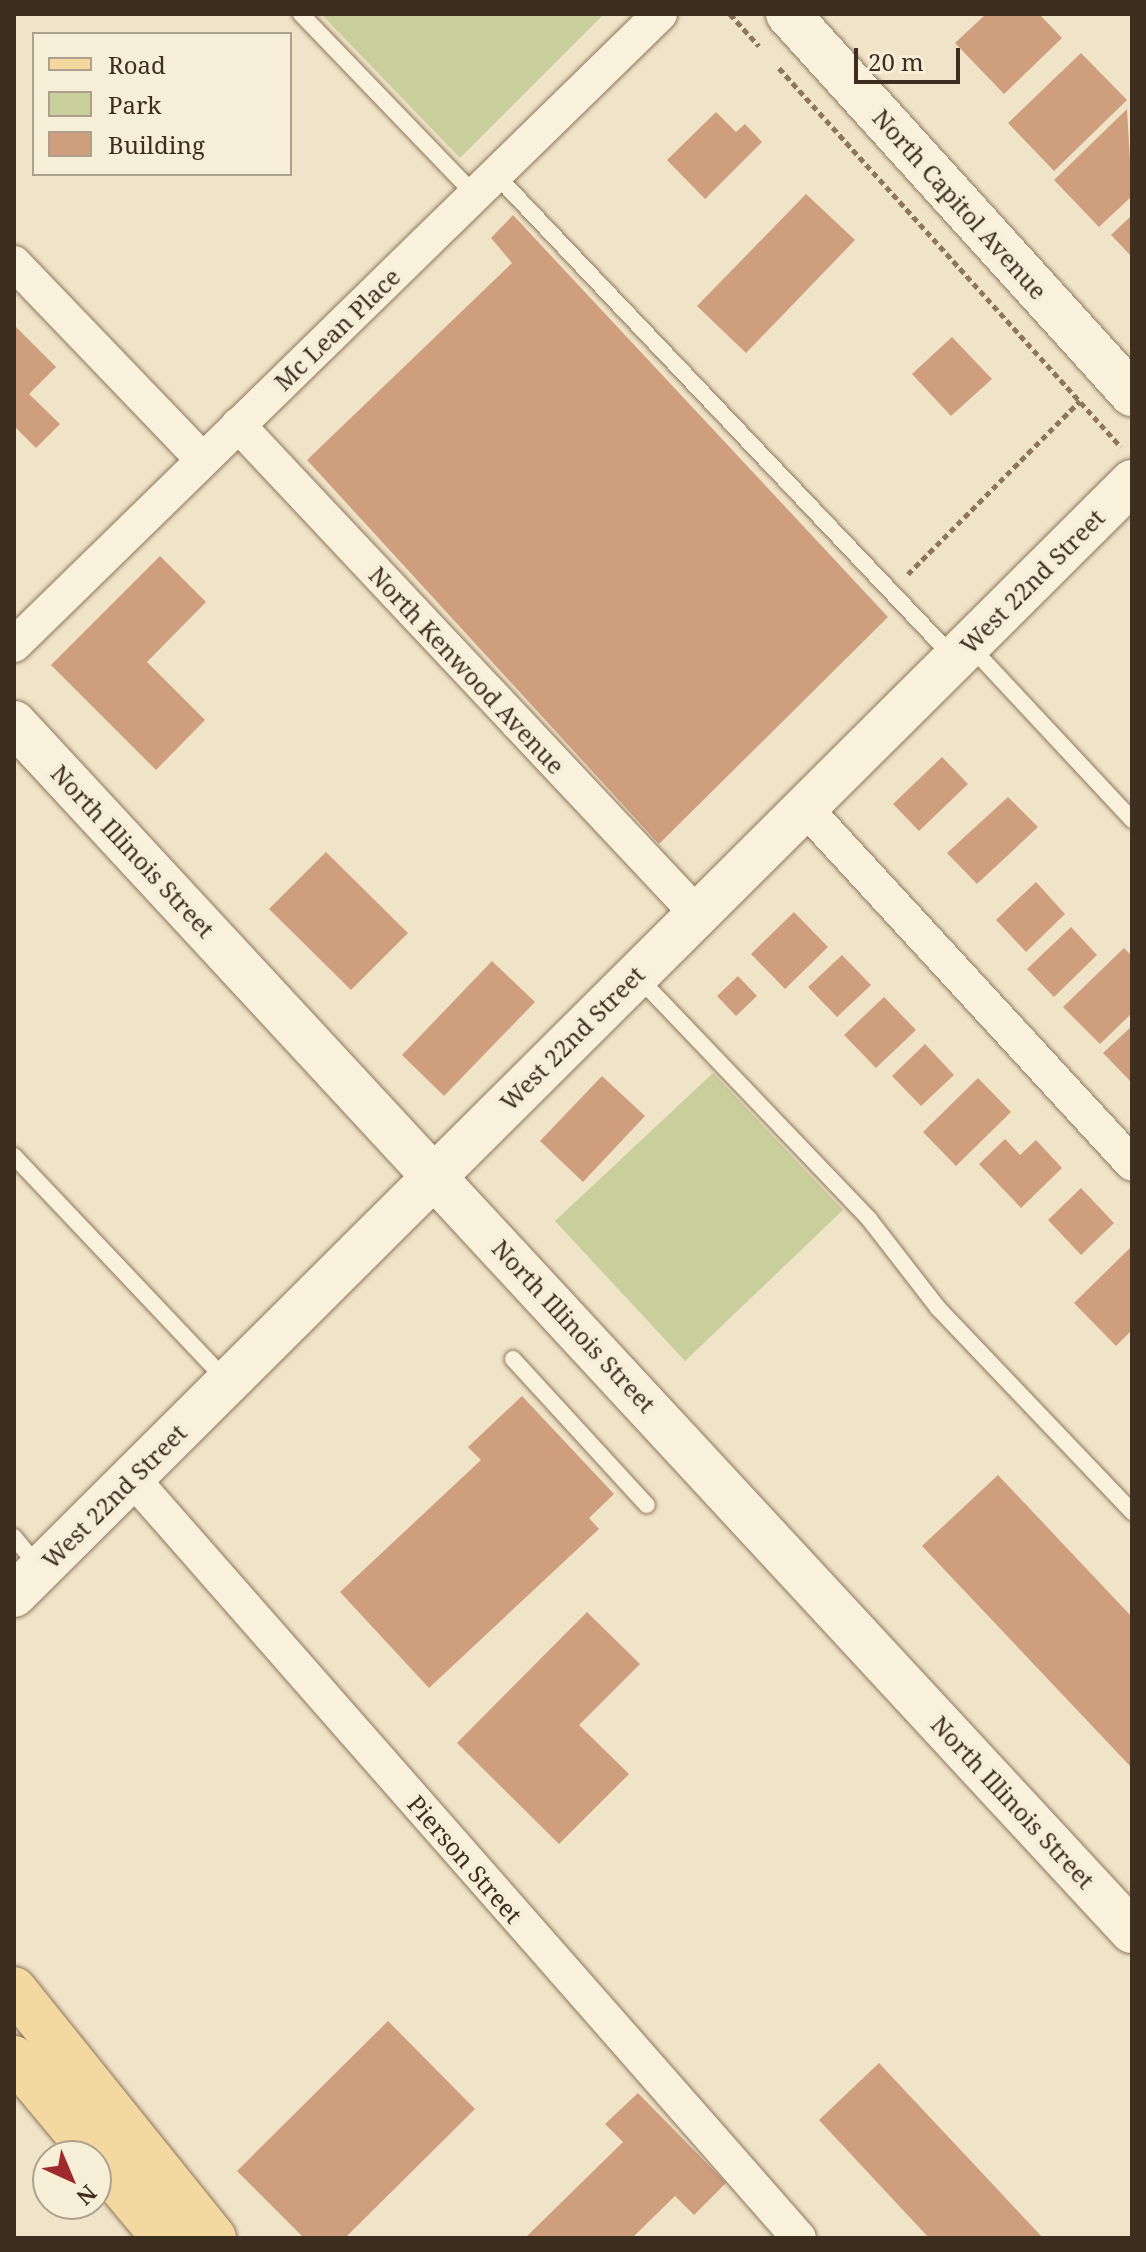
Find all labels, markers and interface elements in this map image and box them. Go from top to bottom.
legend [32,32,292,176]
scale bar [858,32,964,82]
text: 20 m [868,45,924,78]
text: Road [108,48,166,81]
text: Park [108,88,161,121]
street label: North Capitol Avenue [867,103,1053,305]
text: Building [108,128,205,161]
street label: Mc Lean Place [268,262,406,396]
street label: West 22nd Street [954,503,1110,659]
street label: North Kenwood Avenue [363,560,571,780]
street label: North Illinois Street [45,759,221,943]
street label: West 22nd Street [494,960,650,1116]
street label: North Illinois Street [486,1234,662,1418]
street label: West 22nd Street [36,1418,192,1574]
street label: North Illinois Street [925,1710,1101,1894]
street label: Pierson Street [402,1789,528,1929]
north arrow [32,2140,112,2220]
text: N [71,2179,104,2213]

